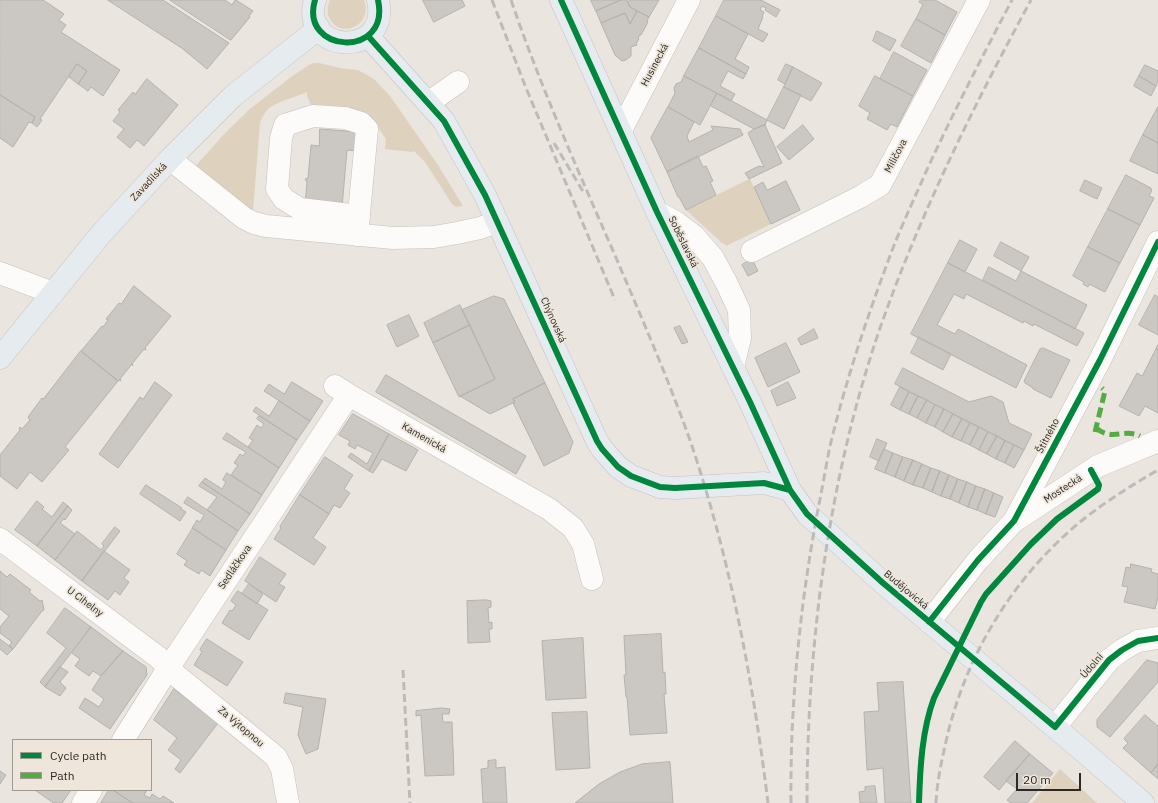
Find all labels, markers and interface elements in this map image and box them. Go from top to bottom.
street label: Husinecká [639,41,671,89]
street label: Miličova [882,137,910,175]
street label: Zavadilská [128,160,170,204]
street label: Soběslavská [665,214,701,270]
street label: Chýnovská [538,295,568,345]
street label: Štítného [1034,417,1062,455]
street label: Kamenická [400,420,448,456]
street label: Mostecká [1042,472,1084,506]
street label: Sedláčkova [216,543,254,591]
street label: Budějovická [881,568,931,612]
street label: U Cihelny [64,584,106,620]
street label: Údolní [1078,651,1106,681]
street label: Za Výtopnou [216,704,266,750]
legend [12,739,152,791]
text: Cycle path [50,748,107,763]
scale bar [1018,765,1083,791]
text: Path [50,768,75,783]
text: 20 m [1023,772,1051,787]

